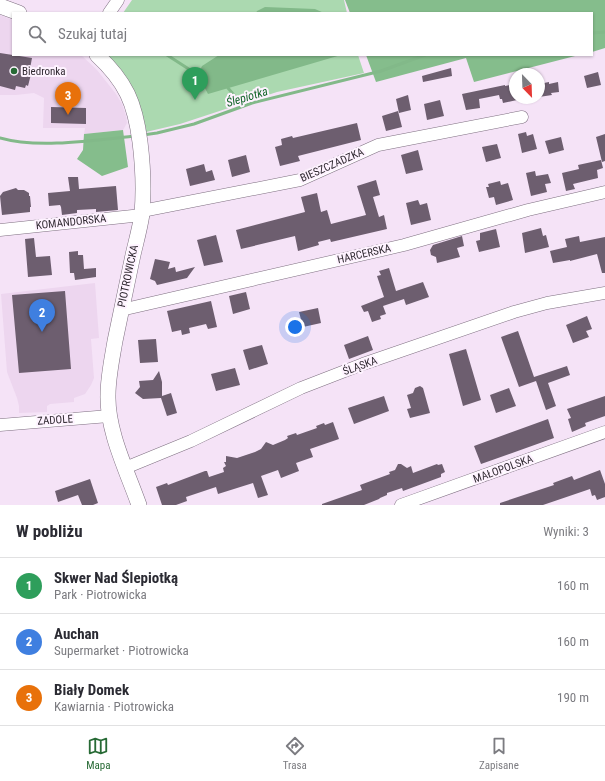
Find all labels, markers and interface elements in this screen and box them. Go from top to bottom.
search box [12,12,593,56]
icon: search [26,23,48,45]
text: Szukaj tutaj [58,25,127,43]
place label: Biedronka [22,65,65,78]
marker: Biedronka [9,66,19,76]
pin: 1 [182,67,208,100]
north arrow [509,68,545,104]
pin: 3 [55,82,81,115]
water label: Ślepiotka [224,83,269,110]
street label: BIESZCZADZKA [298,145,366,185]
street label: KOMANDORSKA [35,212,108,232]
street label: HARCERSKA [336,241,393,266]
street label: PIOTROWICKA [115,243,141,308]
pin: 2 [29,299,55,332]
your location [285,317,305,337]
street label: ŚLĄSKA [341,354,379,378]
street label: ZADOLE [37,412,74,428]
street label: MAŁOPOLSKA [471,452,535,486]
text: W pobliżu [16,521,83,541]
text: Wyniki: 3 [543,524,589,539]
text: Skwer Nad Ślepiotką [54,569,178,587]
text: 1 [26,578,32,593]
text: 160 m [557,578,589,593]
text: Park · Piotrowicka [54,587,147,602]
text: Auchan [54,625,99,643]
text: 2 [26,634,32,649]
text: 160 m [557,634,589,649]
text: Supermarket · Piotrowicka [54,643,189,658]
text: Biały Domek [54,681,129,699]
text: 3 [26,690,32,705]
text: 190 m [557,690,589,705]
text: Kawiarnia · Piotrowicka [54,699,174,714]
tab: Mapa [86,735,110,772]
tab: Trasa [283,735,307,772]
tab: Zapisane [479,735,519,772]

